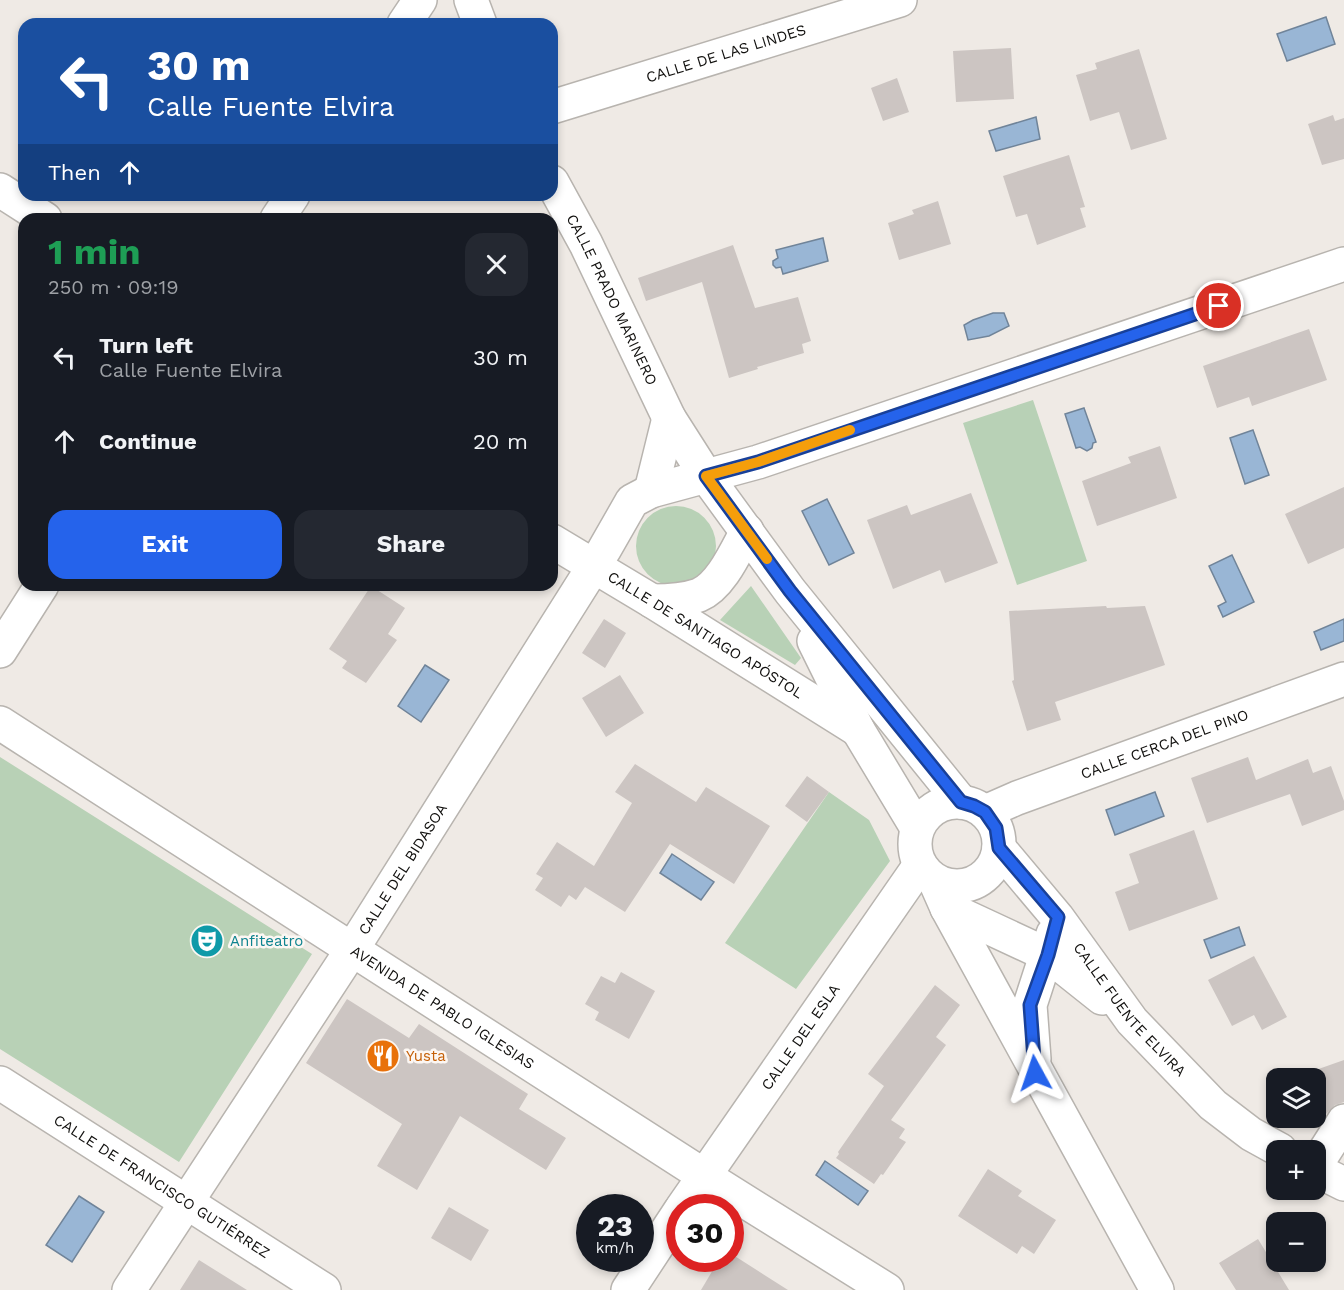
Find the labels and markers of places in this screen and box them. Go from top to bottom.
pin [1193,280,1244,331]
theatre icon: Anfiteatro [189,923,225,959]
place label: Anfiteatro [230,932,303,950]
restaurant icon: Yusta [365,1038,401,1074]
place label: Yusta [406,1047,446,1065]

